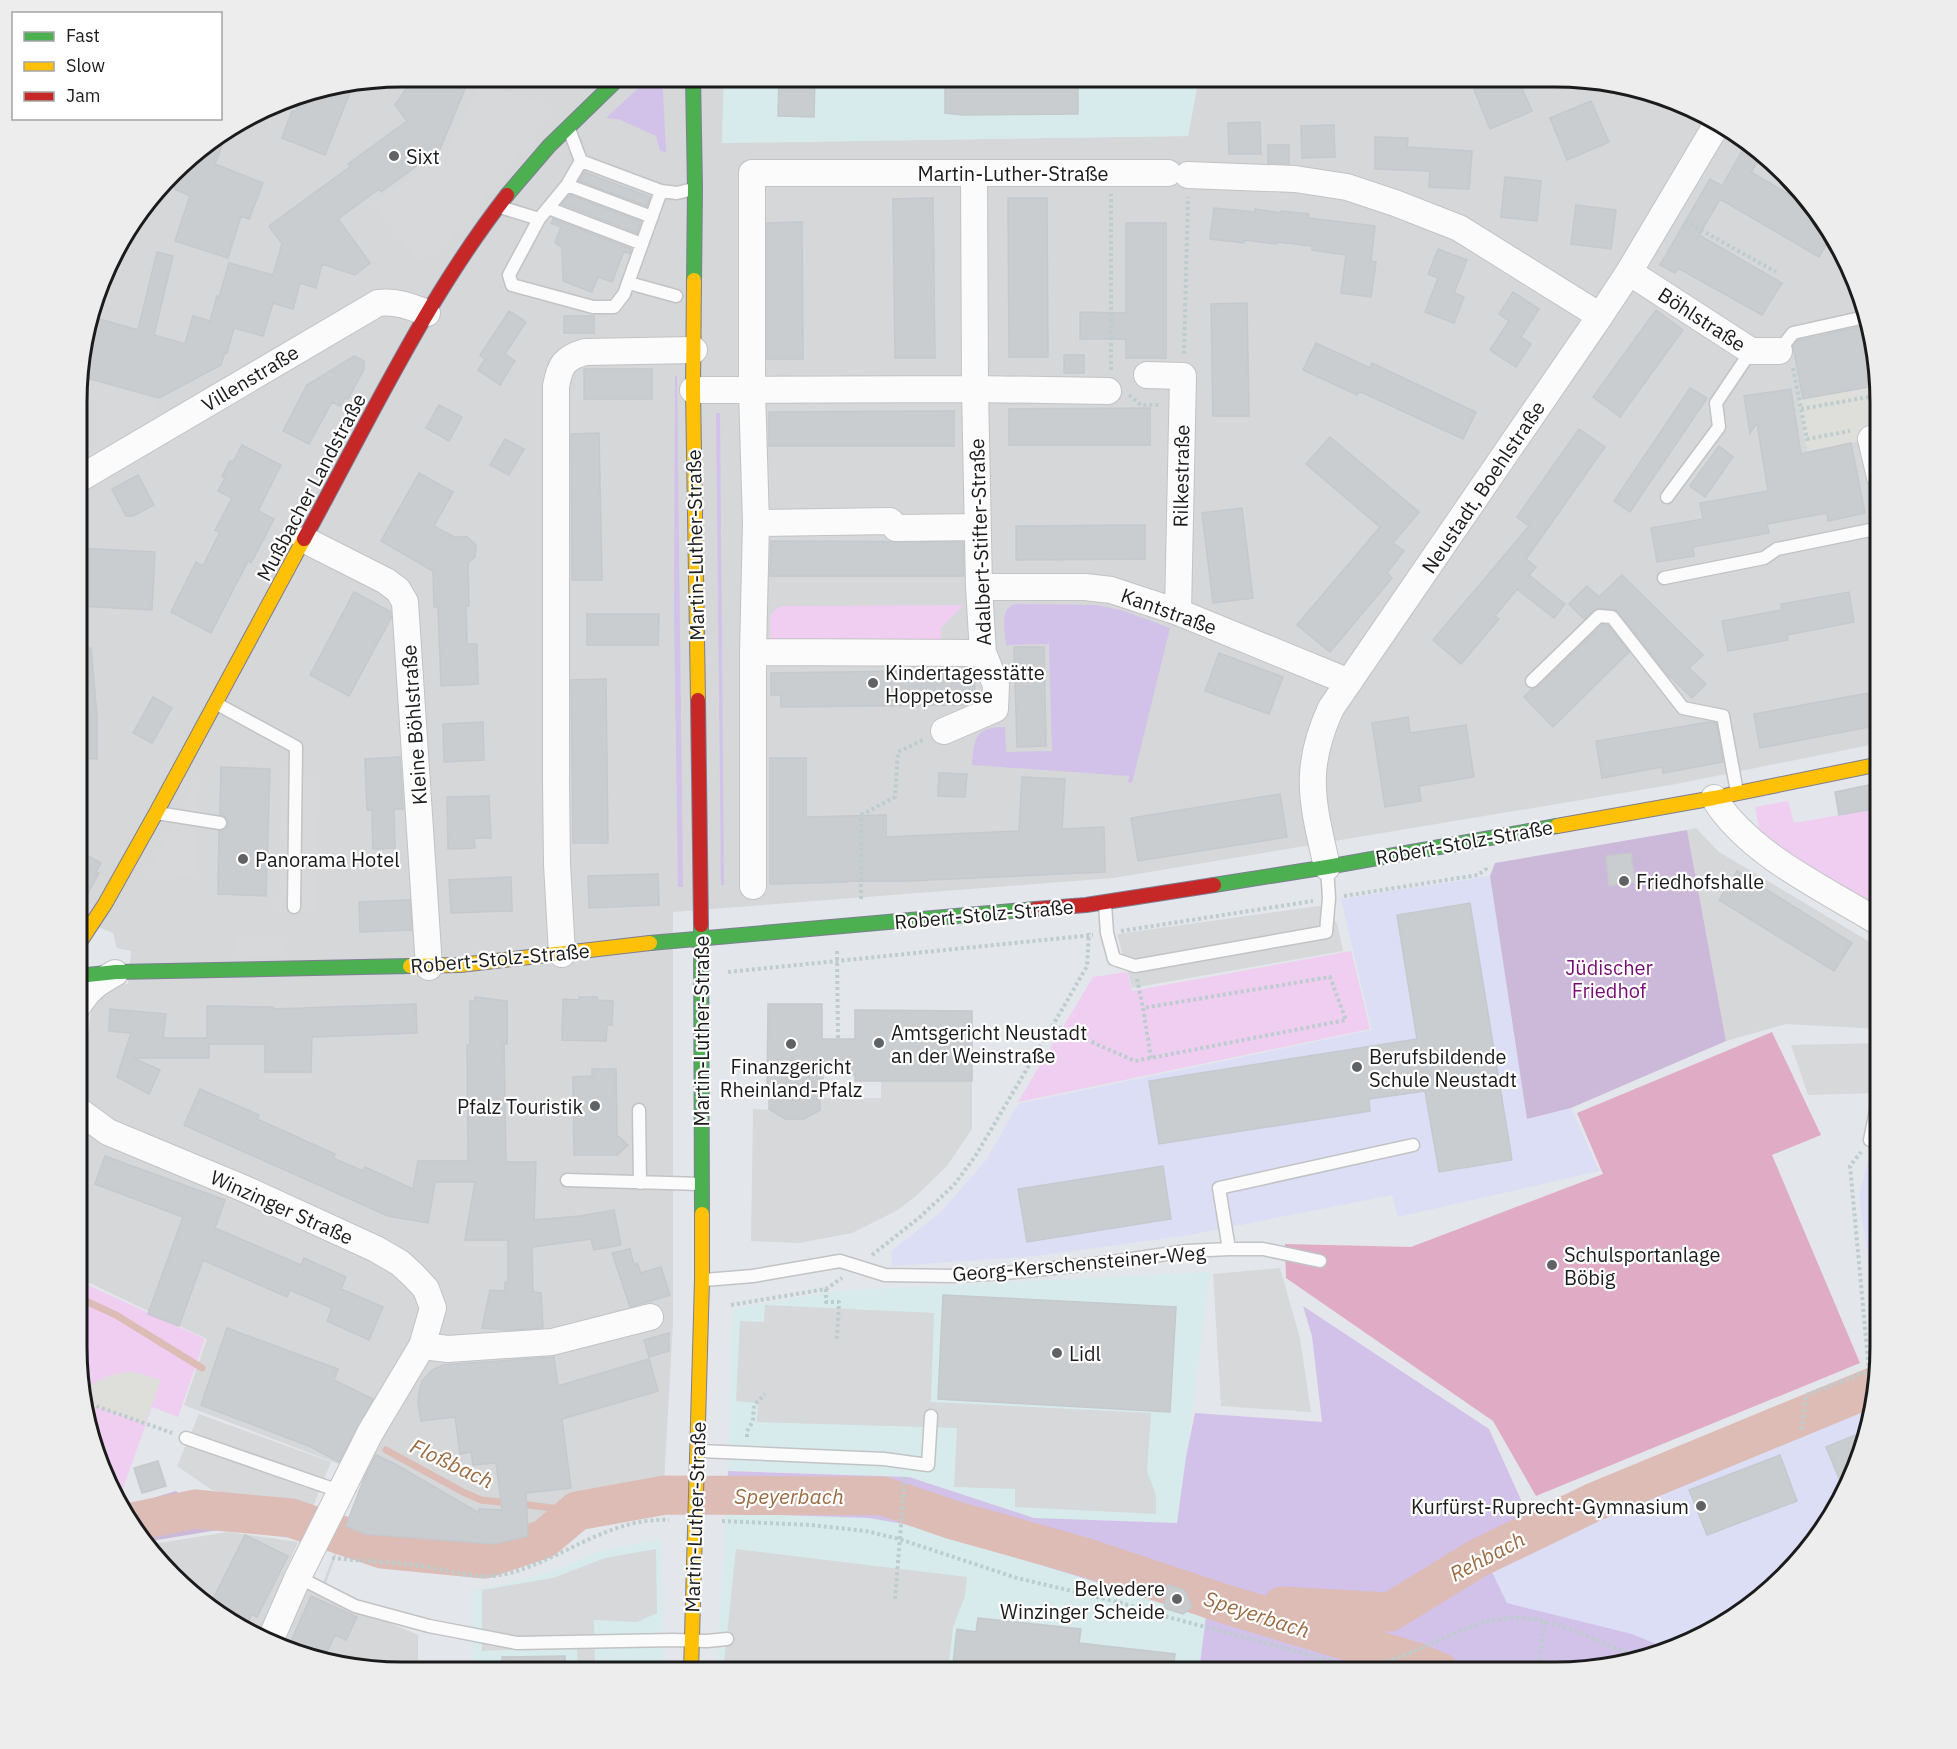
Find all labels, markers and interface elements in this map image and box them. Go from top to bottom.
legend [12,12,222,120]
text: Fast [66,24,100,47]
text: Slow [66,54,105,77]
text: Jam [66,84,101,107]
place label: Sixt [406,143,440,170]
marker: Sixt [387,149,401,163]
street label: Martin-Luther-Straße [917,160,1109,187]
street label: Böhlstraße [1653,281,1751,357]
street label: Villenstraße [196,338,304,418]
street label: Mußbacher Landstraße [250,388,372,586]
street label: Neustadt, Boehlstraße [1415,395,1551,579]
street label: Rilkestraße [1167,424,1195,528]
street label: Adalbert-Stifter-Straße [963,438,997,646]
street label: Martin-Luther-Straße [680,449,710,641]
street label: Kantstraße [1118,581,1221,641]
street label: Kleine Böhlstraße [395,644,433,806]
place label: Kindertagesstätte Hoppetosse [885,659,1045,709]
marker: Kindertagesstätte Hoppetosse [866,676,880,690]
street label: Robert-Stolz-Straße [1373,813,1555,871]
place label: Panorama Hotel [255,846,400,873]
marker: Panorama Hotel [236,852,250,866]
place label: Friedhofshalle [1636,868,1764,895]
marker: Friedhofshalle [1617,874,1631,888]
street label: Robert-Stolz-Straße [893,893,1075,935]
street label: Martin-Luther-Straße [688,935,715,1127]
street label: Robert-Stolz-Straße [409,937,591,979]
park label: Jüdischer Friedhof [1565,954,1653,1004]
place label: Amtsgericht Neustadt an der Weinstraße [891,1019,1087,1069]
marker: Amtsgericht Neustadt an der Weinstraße [872,1036,886,1050]
marker: Finanzgericht Rheinland-Pfalz [784,1037,798,1051]
place label: Berufsbildende Schule Neustadt [1369,1043,1517,1093]
place label: Finanzgericht Rheinland-Pfalz [720,1053,862,1103]
marker: Berufsbildende Schule Neustadt [1350,1060,1364,1074]
place label: Pfalz Touristik [457,1093,583,1120]
marker: Pfalz Touristik [588,1099,602,1113]
street label: Winzinger Straße [206,1163,358,1251]
street label: Georg-Kerschensteiner-Weg [951,1238,1207,1288]
place label: Schulsportanlage Böbig [1564,1241,1720,1291]
marker: Schulsportanlage Böbig [1545,1258,1559,1272]
place label: Lidl [1069,1340,1101,1367]
marker: Lidl [1050,1346,1064,1360]
street label: Martin-Luther-Straße [678,1421,712,1613]
water label: Floßbach [406,1432,498,1494]
water label: Speyerbach [734,1482,844,1510]
place label: Kurfürst-Ruprecht-Gymnasium [1411,1493,1689,1520]
marker: Kurfürst-Ruprecht-Gymnasium [1694,1499,1708,1513]
water label: Rehbach [1444,1525,1530,1587]
place label: Belvedere Winzinger Scheide [1000,1575,1165,1625]
water label: Speyerbach [1201,1584,1313,1644]
marker: Belvedere Winzinger Scheide [1170,1592,1184,1606]

